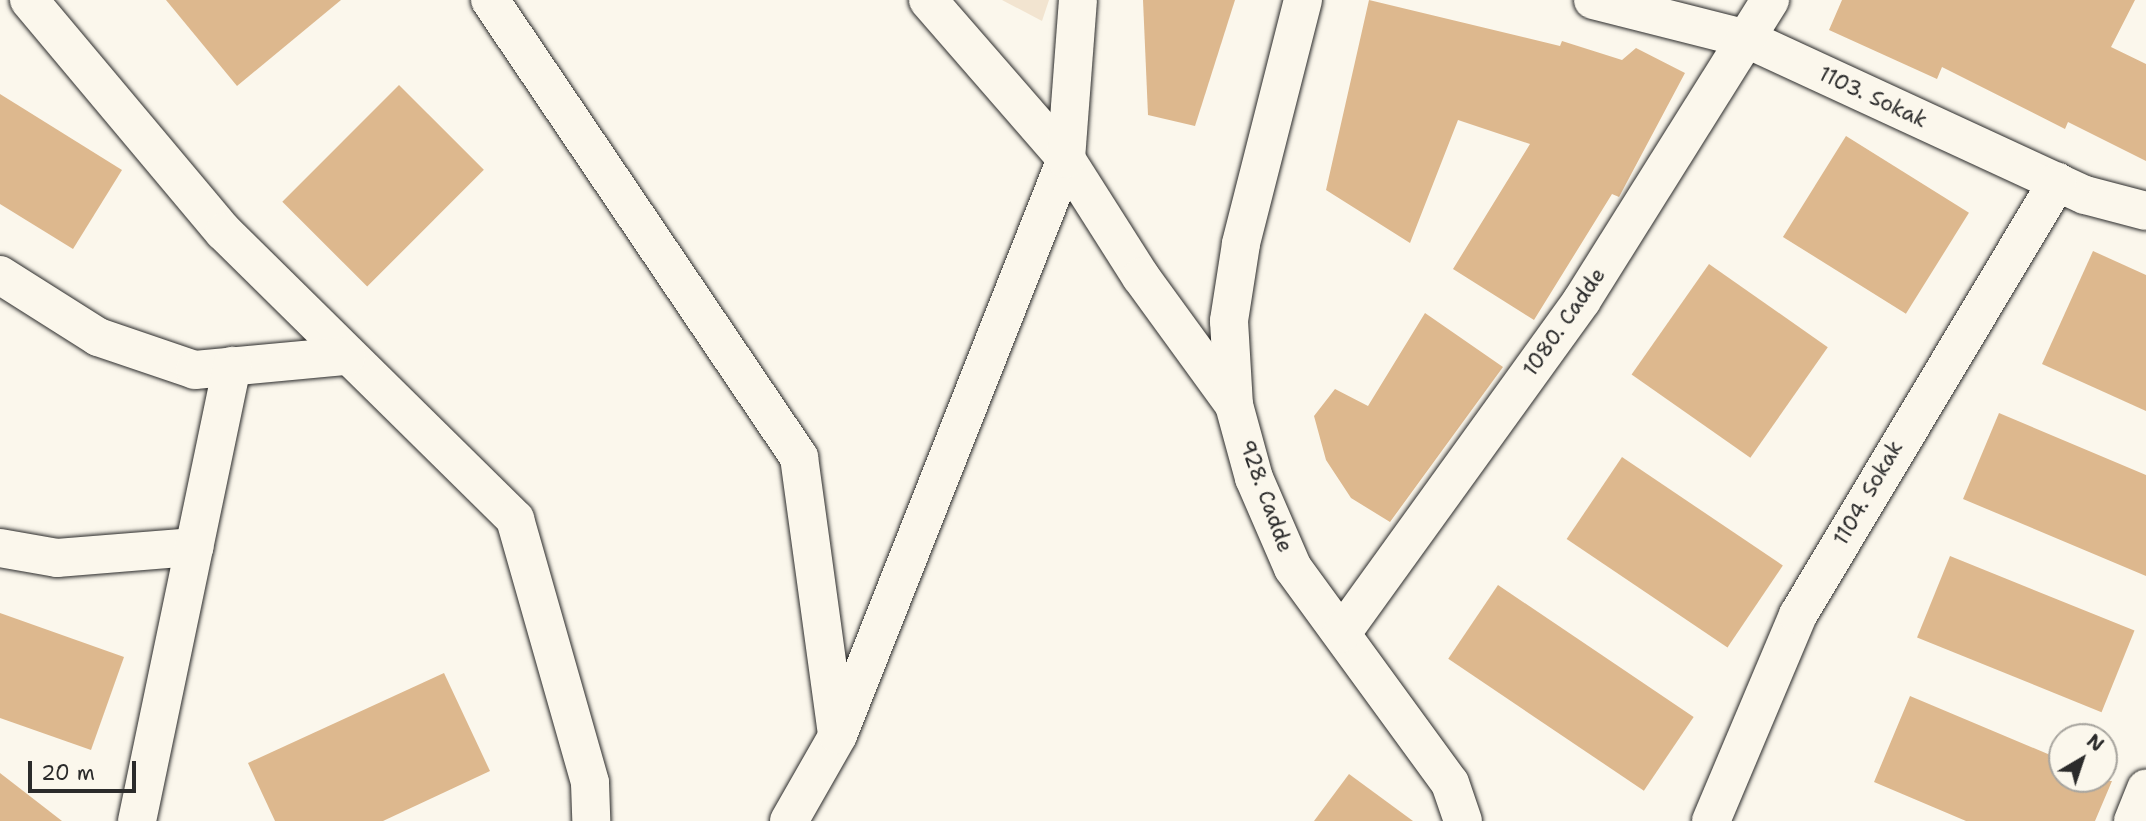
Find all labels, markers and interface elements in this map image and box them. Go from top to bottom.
street label: 1103. Sokak [1815,61,1931,133]
street label: 1080. Cadde [1517,263,1611,381]
street label: 928. Cadde [1234,436,1298,556]
street label: 1104. Sokak [1828,436,1908,550]
north arrow [2048,723,2118,793]
text: N [2082,728,2109,757]
scale bar [32,748,140,792]
text: 20 m [41,759,95,787]

